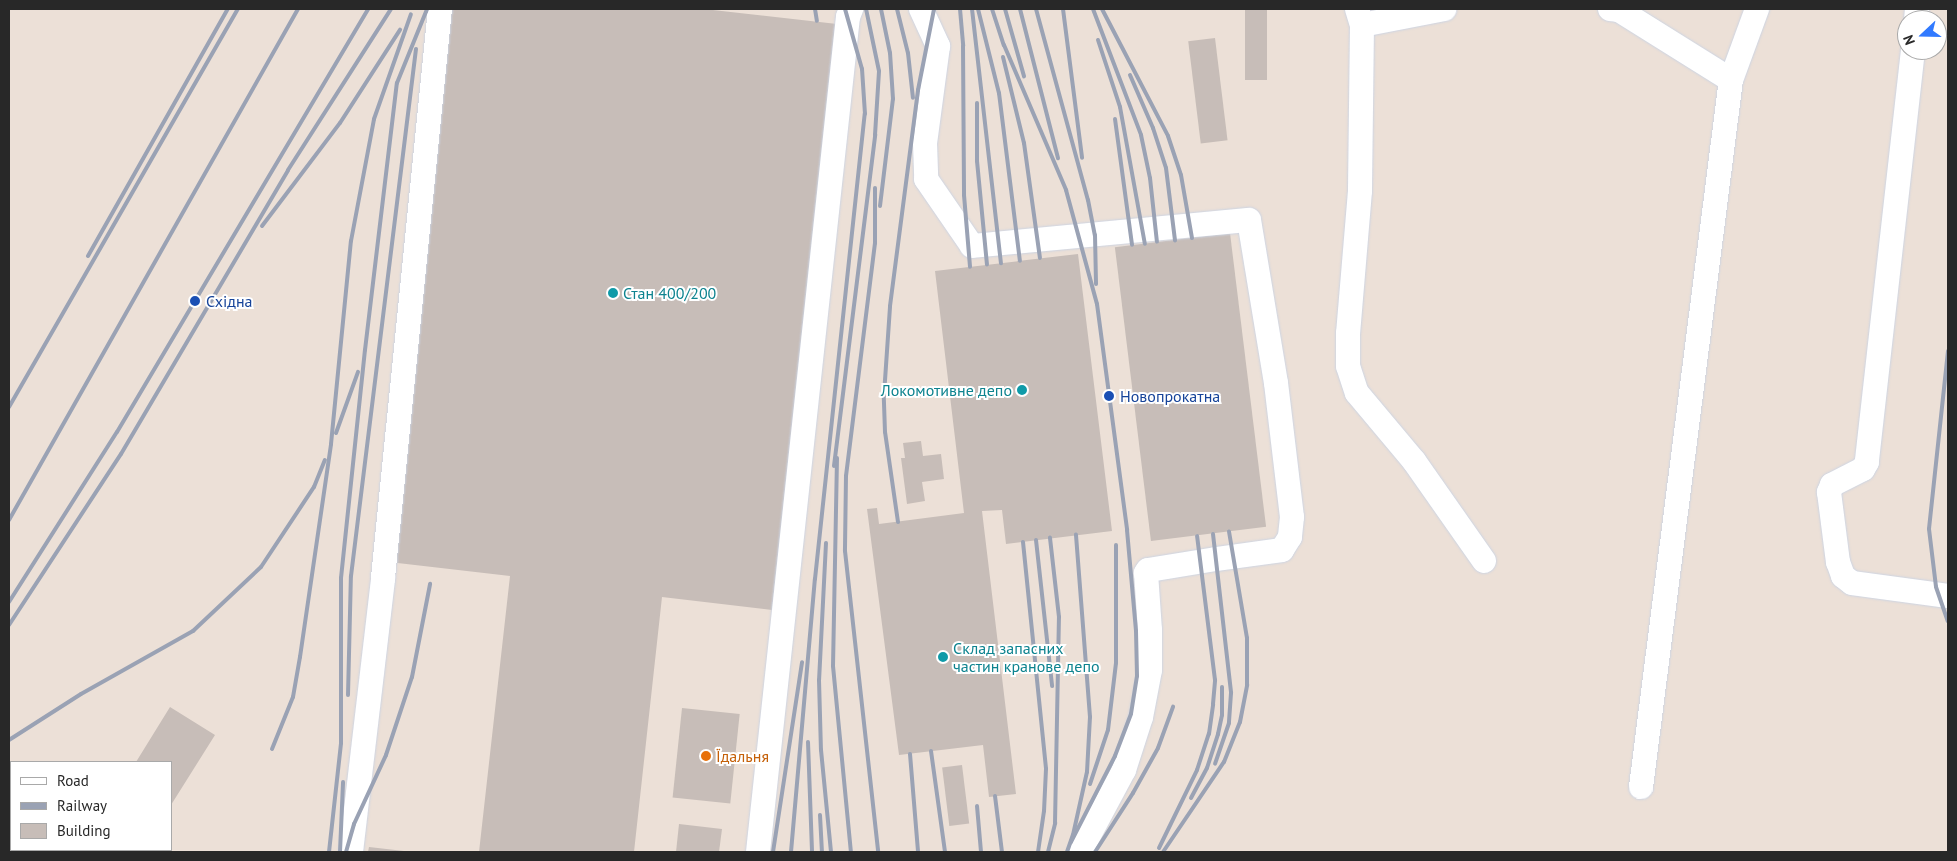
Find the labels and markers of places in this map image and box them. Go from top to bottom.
place label: Стан 400/200 [623,283,716,303]
marker: Стан 400/200 [607,287,619,299]
place label: Східна [206,291,253,311]
marker: Східна [188,294,202,308]
place label: Локомотивне депо [881,380,1012,400]
marker: Локомотивне депо [1016,384,1028,396]
place label: Новопрокатна [1120,386,1220,406]
marker: Новопрокатна [1102,389,1116,403]
place label: Склад запасних частин кранове депо [953,638,1100,676]
marker: Склад запасних частин кранове депо [937,651,949,663]
place label: Їдальня [716,746,769,766]
marker: Їдальня [700,750,712,762]

